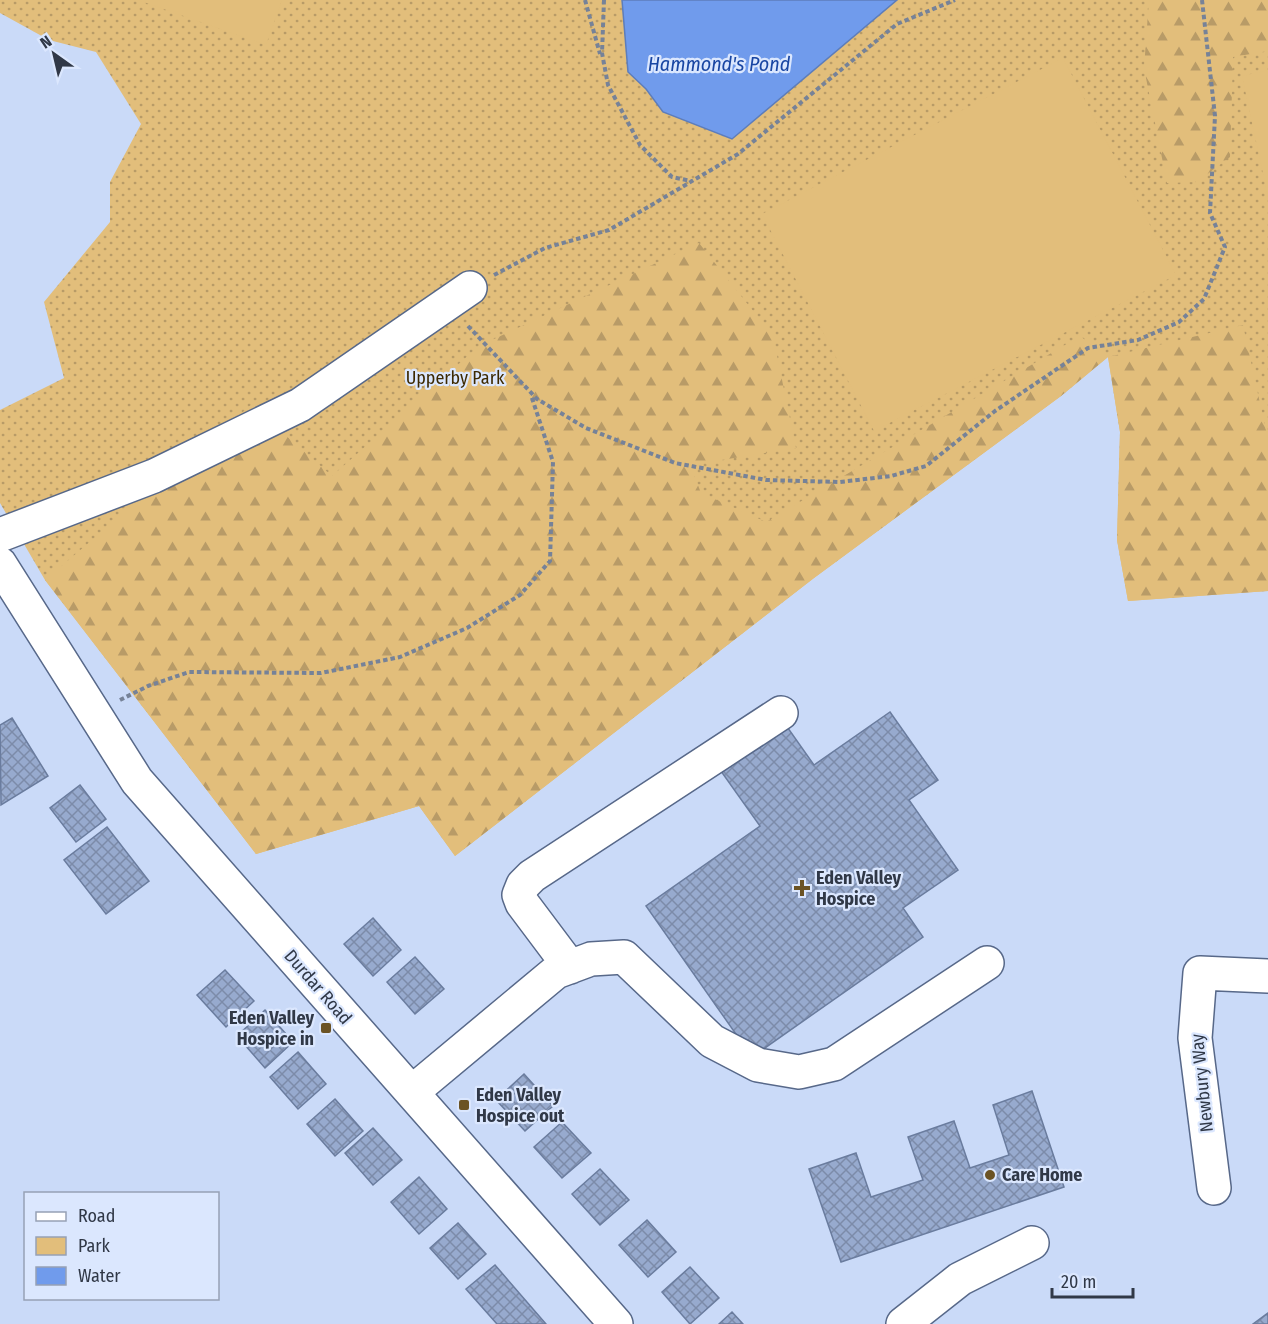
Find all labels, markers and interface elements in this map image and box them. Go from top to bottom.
north arrow [24,24,84,84]
text: N [37,31,55,53]
water label: Hammond's Pond [648,52,791,76]
park label: Upperby Park [406,367,505,389]
place label: Eden Valley Hospice [816,867,901,910]
marker: Eden Valley Hospice [793,879,811,897]
street label: Durdar Road [280,945,356,1029]
place label: Eden Valley Hospice in [229,1007,314,1050]
marker: Eden Valley Hospice in [319,1021,333,1035]
street label: Newbury Way [1186,1033,1218,1133]
place label: Eden Valley Hospice out [476,1084,565,1127]
marker: Eden Valley Hospice out [457,1098,471,1112]
place label: Care Home [1002,1164,1082,1186]
marker: Care Home [983,1168,997,1182]
legend [24,1192,219,1300]
text: Road [78,1205,115,1227]
text: Park [78,1235,111,1257]
scale bar [1052,1261,1133,1299]
text: Water [78,1265,121,1287]
text: 20 m [1061,1271,1096,1293]

